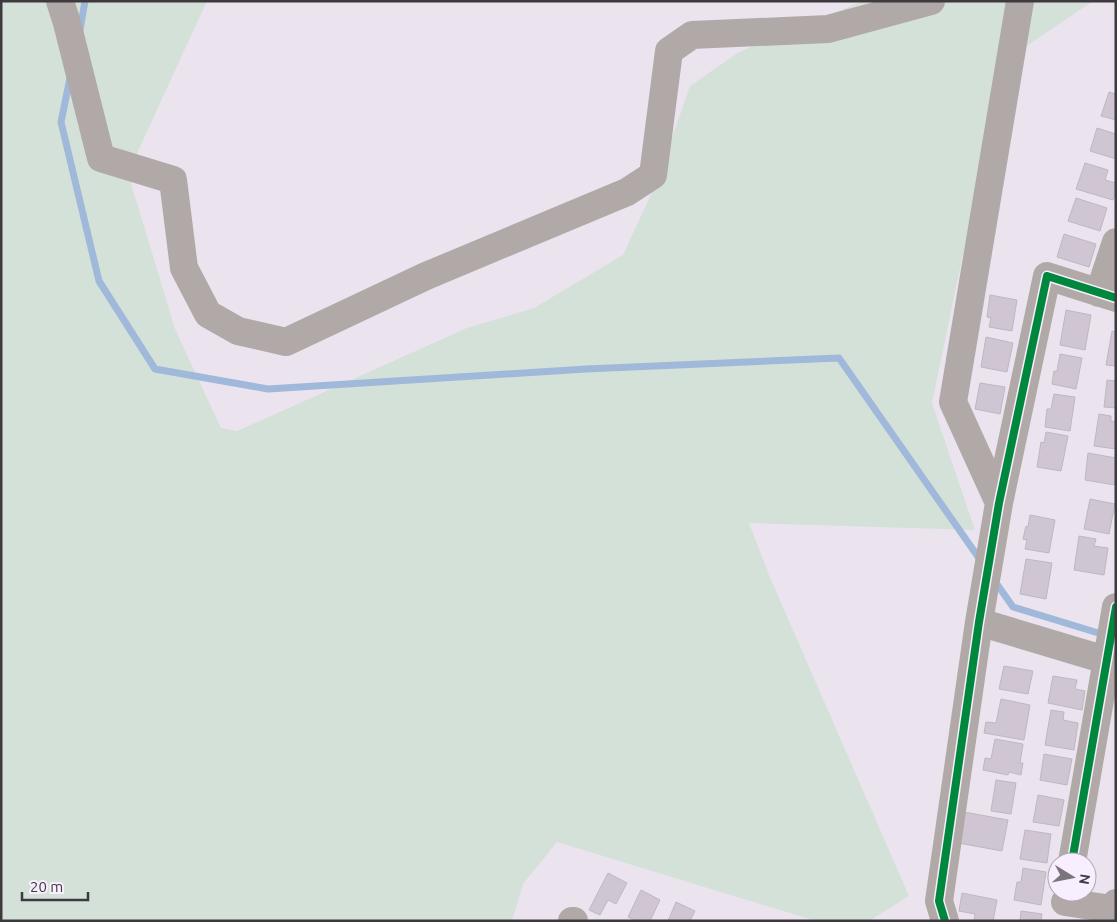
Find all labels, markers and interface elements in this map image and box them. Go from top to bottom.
north arrow [1047,852,1097,902]
scale bar [22,870,89,902]
text: N [1076,873,1094,886]
text: 20 m [30,878,63,895]

